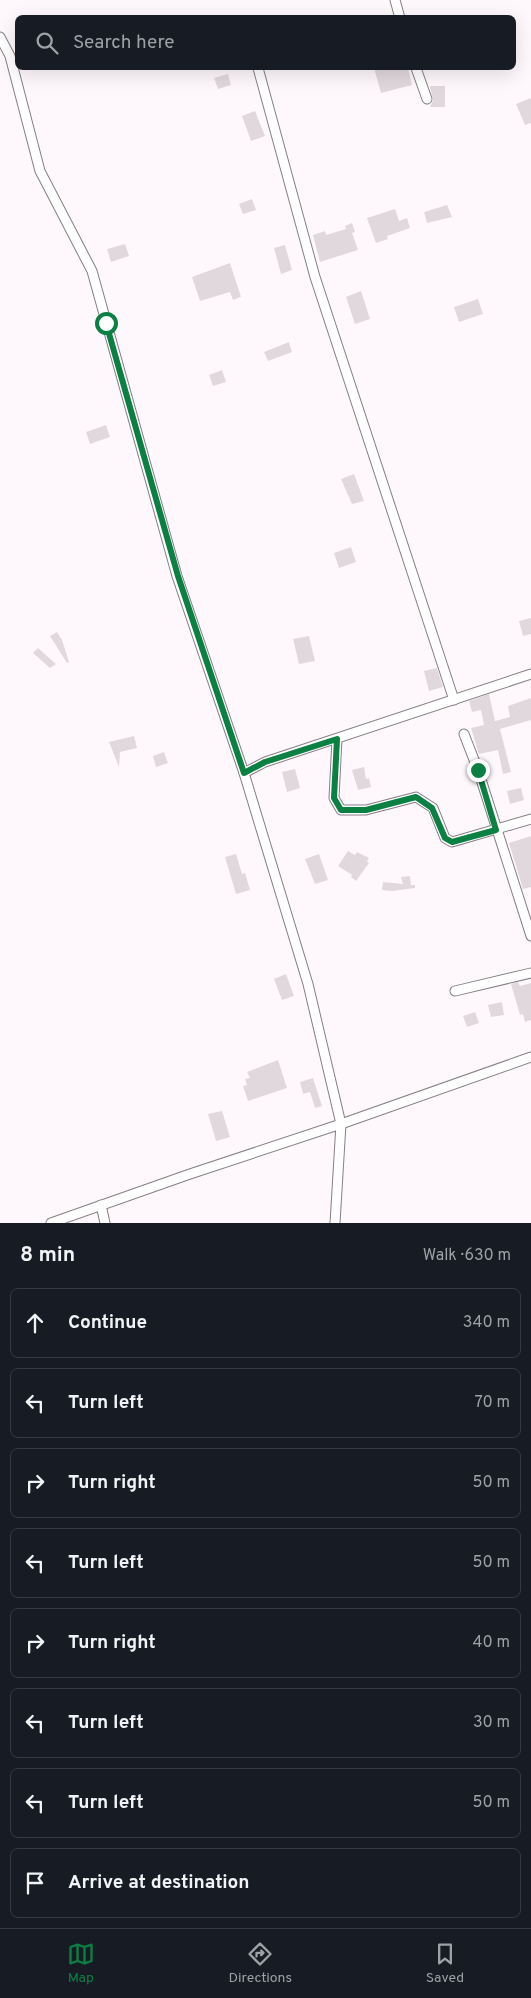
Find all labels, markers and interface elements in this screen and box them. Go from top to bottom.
search box [15,15,516,70]
icon: search [33,29,61,57]
text: Search here [73,31,175,55]
route start [95,312,118,335]
route end [467,759,490,782]
text: 8 min [20,1242,75,1269]
text: Walk · 630 m [423,1246,511,1266]
icon: ahead [21,1309,49,1337]
text: Continue [68,1311,147,1335]
text: 340 m [463,1313,510,1333]
icon: left [21,1389,49,1417]
text: Turn left [68,1391,144,1415]
text: 70 m [475,1393,510,1413]
icon: right [21,1469,49,1497]
text: Turn right [68,1471,156,1495]
text: 50 m [473,1473,510,1493]
icon: left [21,1549,49,1577]
text: Turn left [68,1551,144,1575]
text: 50 m [473,1553,510,1573]
icon: right [21,1629,49,1657]
text: Turn right [68,1631,156,1655]
text: 40 m [472,1633,510,1653]
icon: left [21,1709,49,1737]
text: Turn left [68,1711,144,1735]
text: 30 m [473,1713,510,1733]
icon: left [21,1789,49,1817]
text: Turn left [68,1791,144,1815]
text: 50 m [473,1793,510,1813]
icon: arrive [21,1869,49,1897]
text: Arrive at destination [68,1871,249,1895]
tab: Map [67,1940,95,1987]
tab: Directions [228,1940,292,1987]
tab: Saved [426,1940,464,1987]

